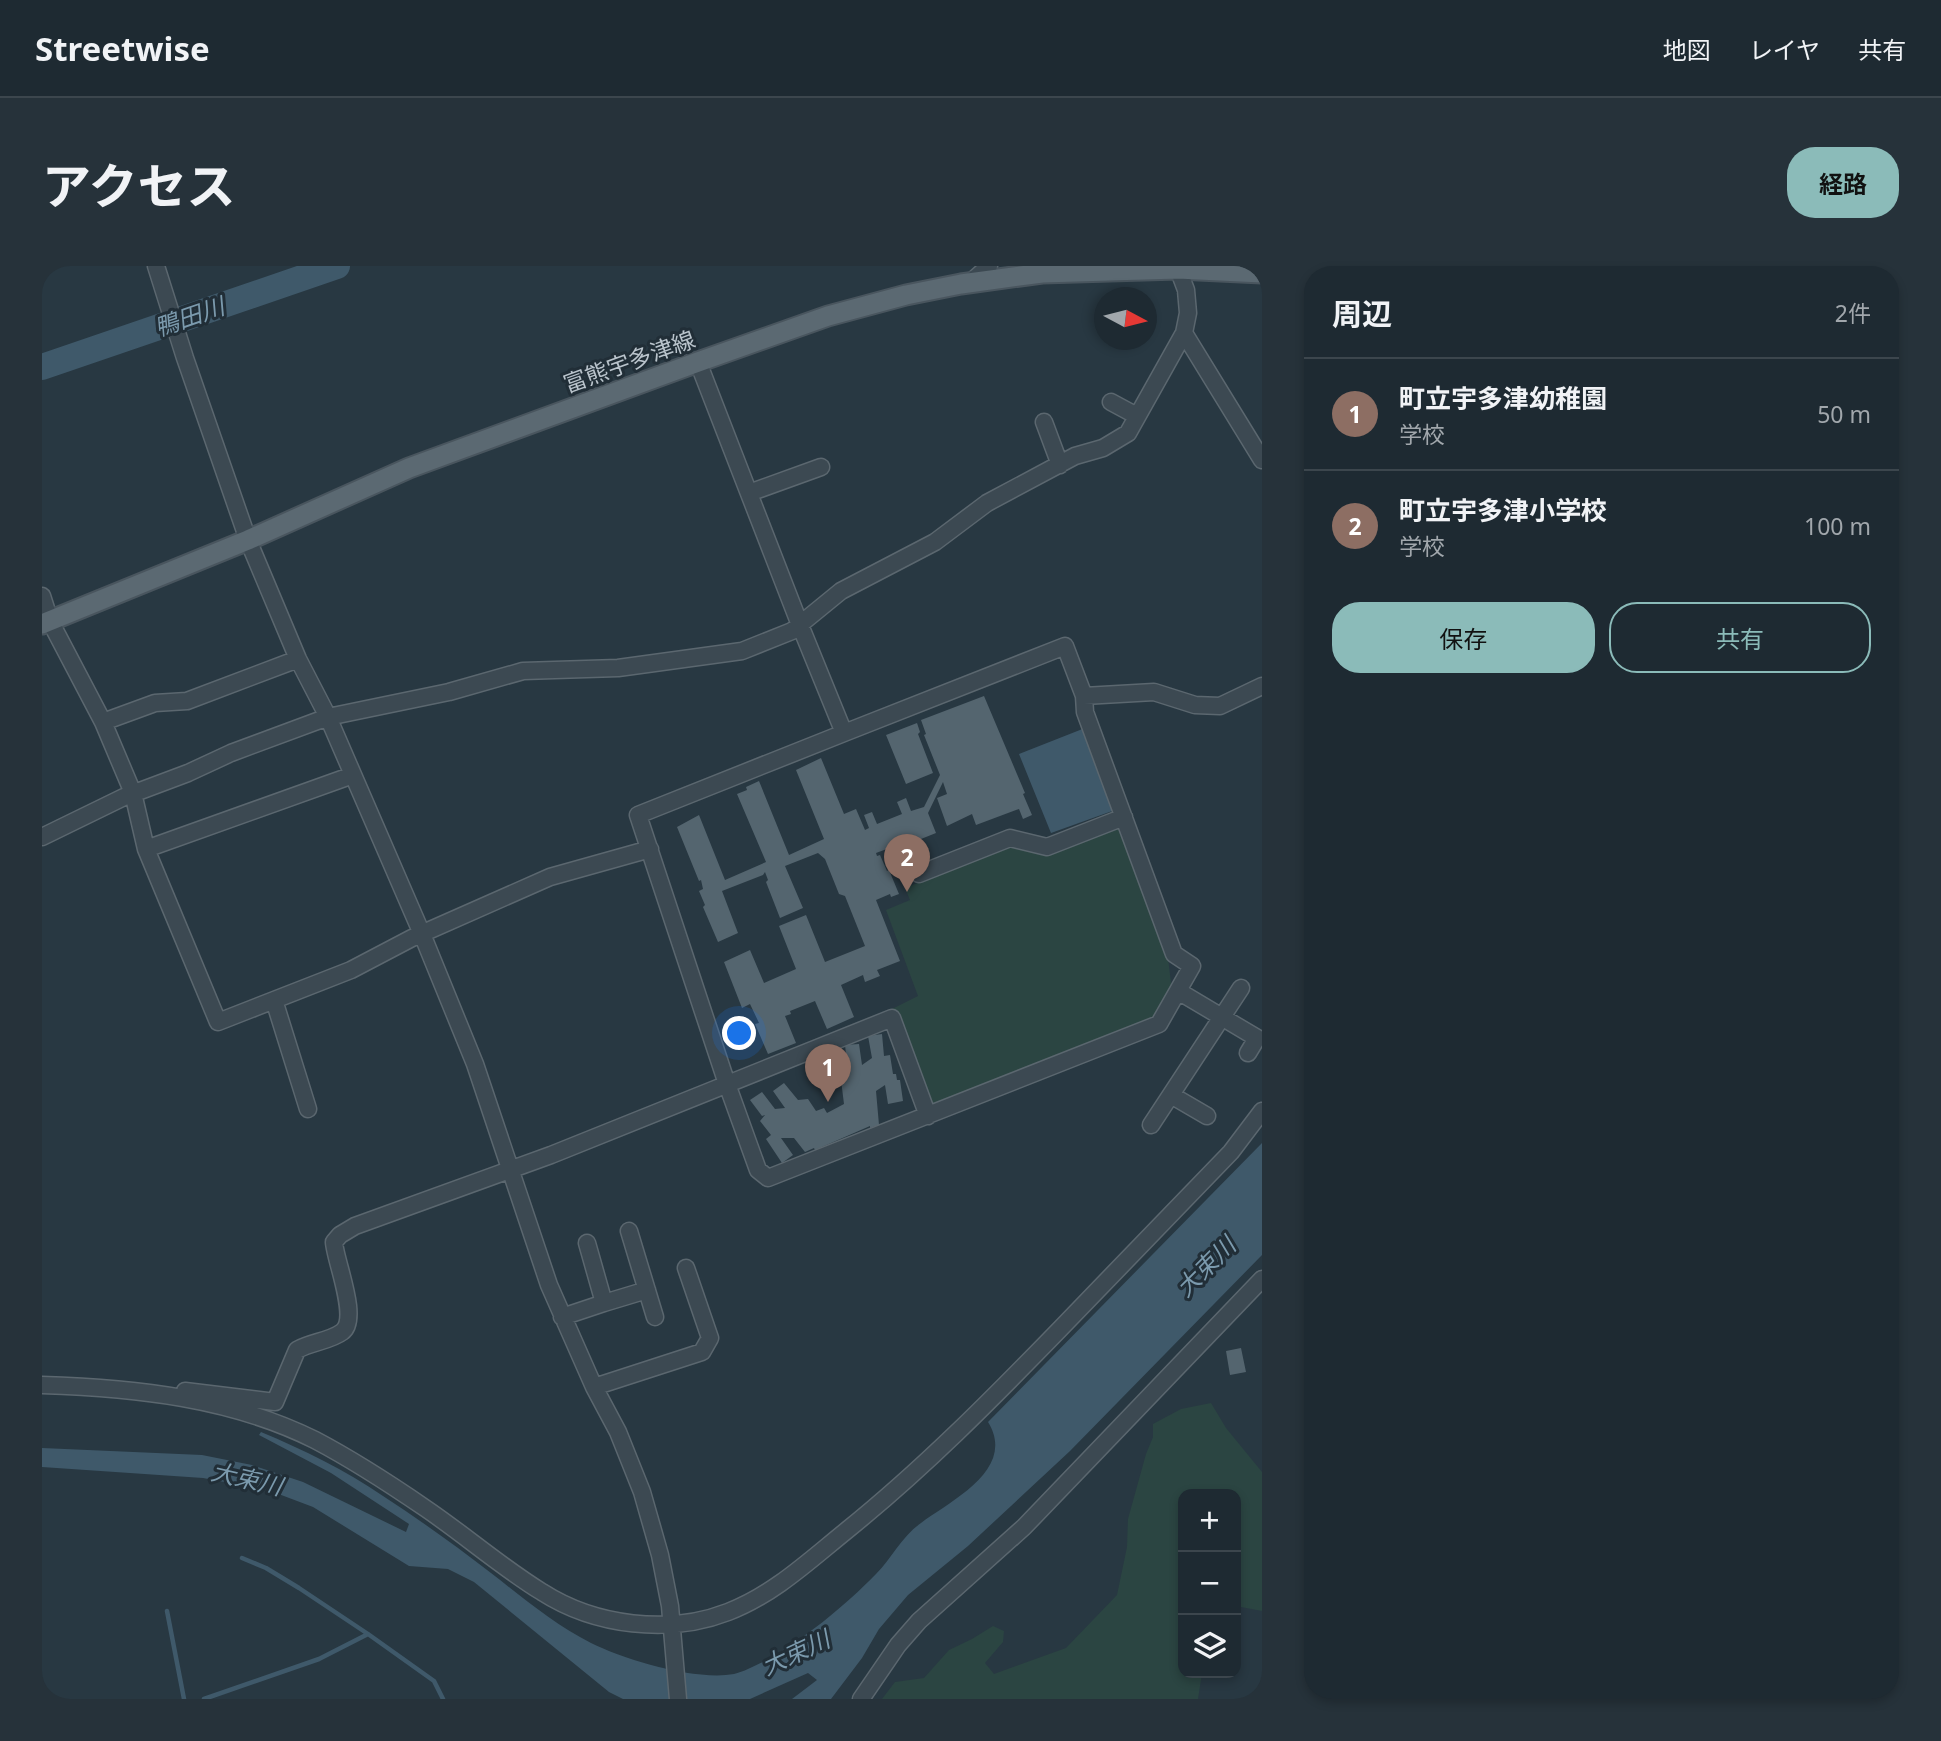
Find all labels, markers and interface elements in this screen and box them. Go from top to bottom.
text: Streetwise [35,26,210,71]
text: 地図 [1663,33,1711,66]
text: レイヤ [1749,33,1820,66]
text: 共有 [1858,33,1906,66]
button: 経路 [1787,147,1899,218]
text: アクセス [42,152,236,218]
north arrow [1094,287,1157,350]
water label: 鴨田川 [150,288,231,343]
text: 周辺 [1332,293,1392,334]
text: 2件 [1835,297,1871,329]
street label: 富熊宇多津線 [559,322,699,400]
text: 町立宇多津幼稚園 [1399,380,1607,416]
text: 1 [1348,398,1362,430]
text: 50 m [1817,398,1871,430]
text: 学校 [1399,418,1445,450]
text: 町立宇多津小学校 [1399,492,1607,528]
text: 2 [1348,510,1362,542]
text: 100 m [1804,510,1871,542]
text: 学校 [1399,530,1445,562]
button: 保存 [1332,602,1595,673]
button: 共有 [1609,602,1871,673]
pin: 2 [884,834,930,892]
your location [722,1016,756,1050]
pin: 1 [805,1044,851,1102]
water label: 大束川 [1168,1227,1244,1303]
water label: 大束川 [208,1454,289,1503]
map controls [1178,1489,1241,1678]
button: + [1178,1489,1241,1552]
button: − [1178,1552,1241,1615]
button: layers [1178,1615,1241,1678]
water label: 大束川 [755,1621,837,1682]

